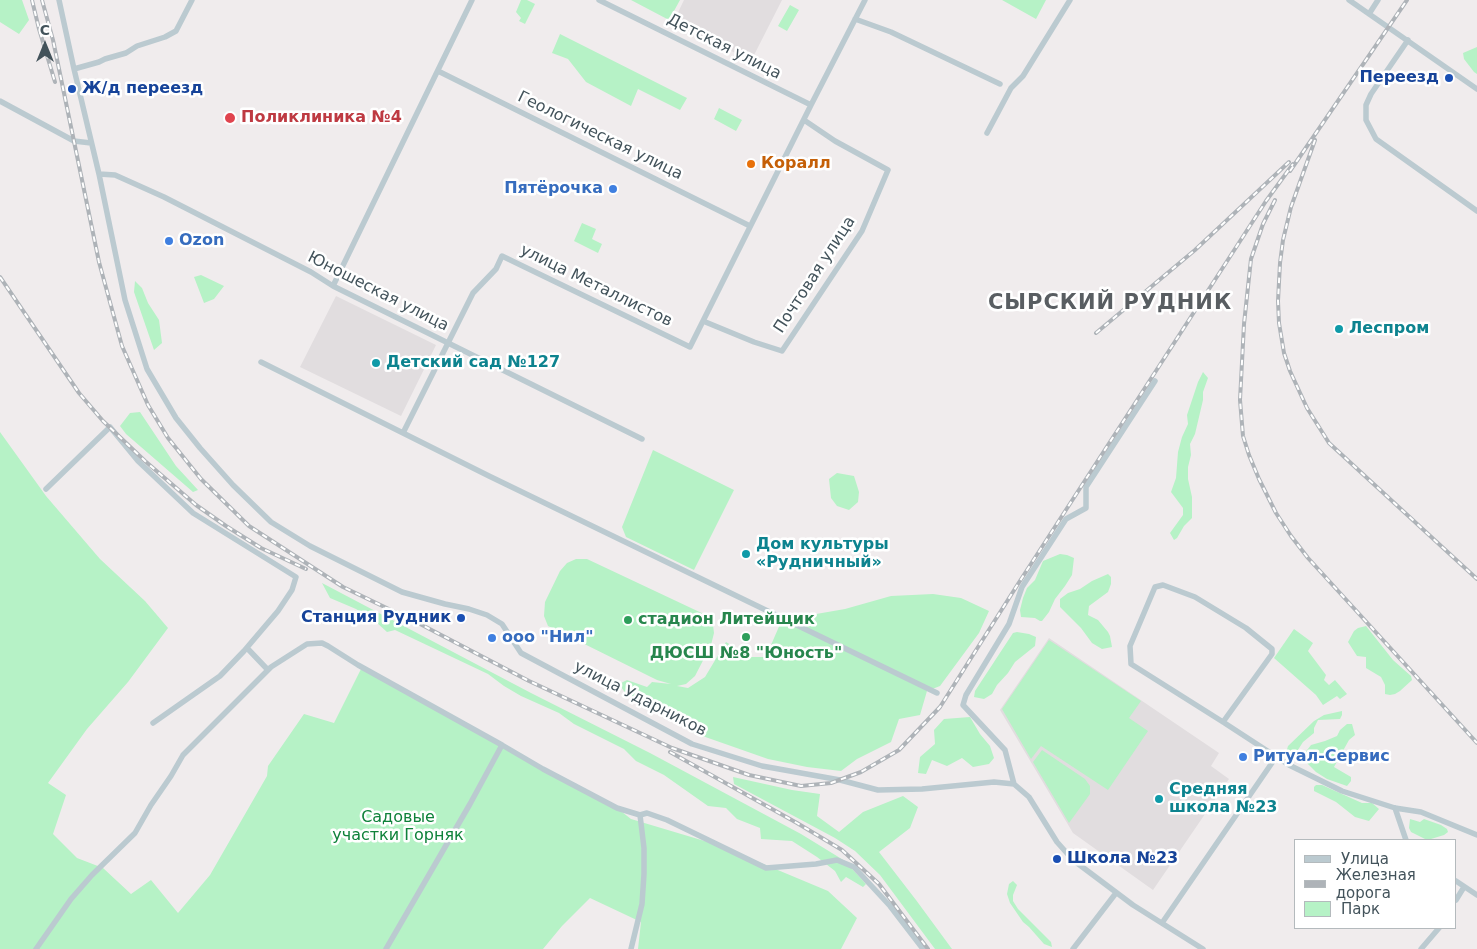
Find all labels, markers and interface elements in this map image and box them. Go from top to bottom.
street label: Детская улица [664,10,784,84]
north arrow [20,20,70,70]
text: С [40,22,50,38]
place label: Переезд [1359,68,1439,88]
marker: Переезд [1443,72,1455,84]
place label: Ж/д переезд [82,79,203,99]
marker: Ж/д переезд [66,83,78,95]
street label: Геологическая улица [514,88,686,184]
place label: Поликлиника №4 [241,108,402,128]
marker: Поликлиника №4 [223,111,237,125]
place label: Коралл [761,154,831,174]
marker: Коралл [745,158,757,170]
place label: Пятёрочка [504,179,603,199]
marker: Пятёрочка [607,183,619,195]
street label: Почтовая улица [770,213,860,337]
place label: Ozon [179,231,224,251]
marker: Ozon [163,235,175,247]
street label: улица Металлистов [517,241,675,331]
street label: Юношеская улица [304,248,452,336]
district label: СЫРСКИЙ РУДНИК [986,291,1234,317]
place label: Леспром [1349,319,1429,339]
marker: Леспром [1333,323,1345,335]
place label: Детский сад №127 [386,353,560,373]
marker: Детский сад №127 [370,357,382,369]
place label: Дом культуры «Рудничный» [756,535,889,573]
marker: Дом культуры «Рудничный» [740,548,752,560]
place label: Станция Рудник [301,608,451,628]
place label: стадион Литейщик [638,610,815,630]
marker: Станция Рудник [455,612,467,624]
marker: стадион Литейщик [622,614,634,626]
place label: ооо "Нил" [502,628,594,648]
marker: ДЮСШ №8 "Юность" [740,631,752,643]
marker: ооо "Нил" [486,632,498,644]
place label: ДЮСШ №8 "Юность" [650,644,842,664]
street label: улица Ударников [570,657,710,741]
place label: Ритуал-Сервис [1253,747,1390,767]
marker: Ритуал-Сервис [1237,751,1249,763]
place label: Средняя школа №23 [1169,780,1277,818]
marker: Средняя школа №23 [1153,793,1165,805]
park label: Садовые участки Горняк [332,808,464,846]
legend [1294,839,1457,929]
place label: Школа №23 [1067,849,1178,869]
text: Улица [1341,850,1389,868]
marker: Школа №23 [1051,853,1063,865]
text: Железная дорога [1336,866,1416,902]
text: Парк [1341,900,1380,918]

